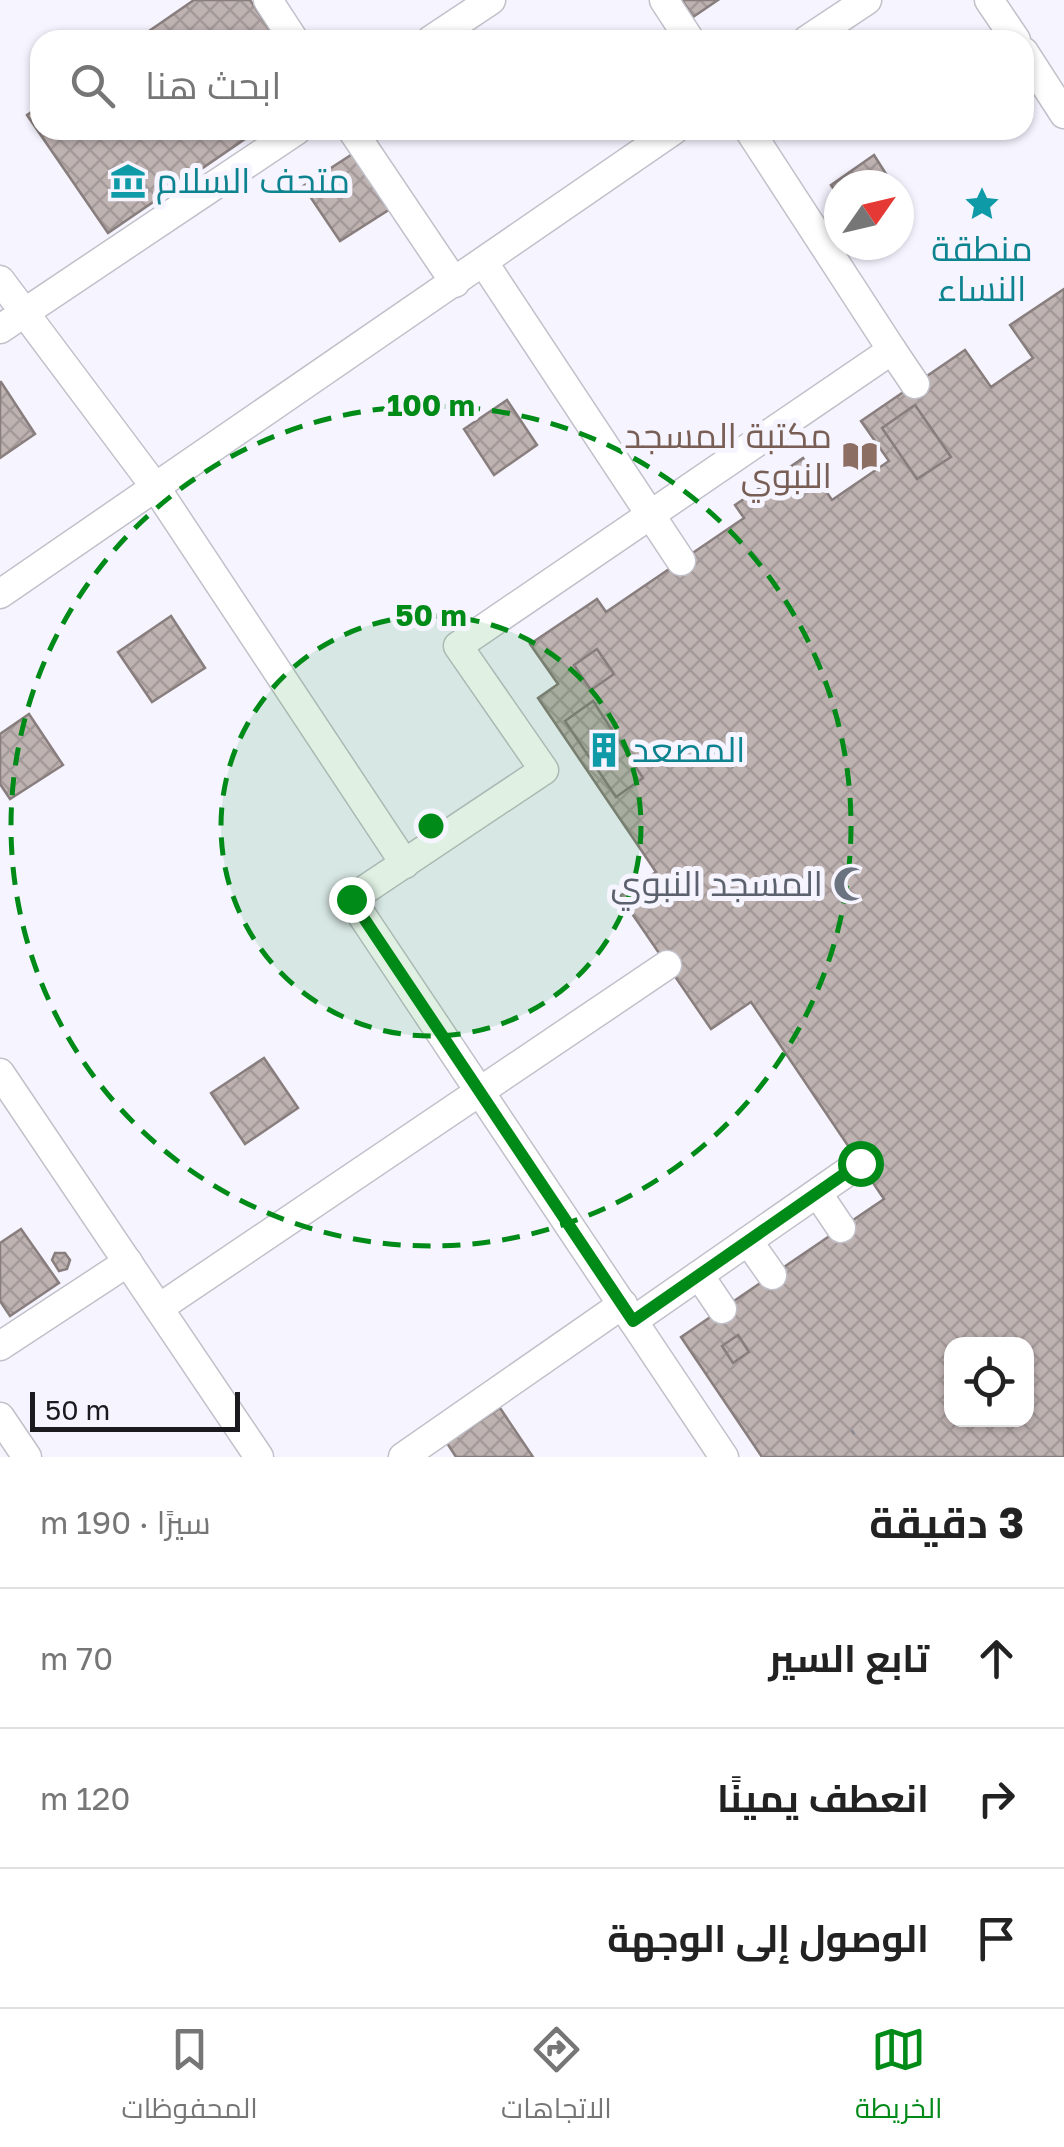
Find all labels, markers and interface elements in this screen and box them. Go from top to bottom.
search box [30,30,1034,140]
icon: search [65,58,120,113]
text: ابحث هنا [145,62,281,107]
place label: متحف السلام [156,159,350,205]
museum icon: متحف السلام [109,162,147,200]
north arrow [824,170,914,260]
place icon: منطقة النساء [963,185,1001,223]
place label: منطقة النساء [931,227,1033,309]
text: 100 m [387,387,475,423]
place label: مكتبة المسجد النبوي [624,414,832,503]
library icon: مكتبة المسجد النبوي [841,437,879,475]
text: 50 m [395,597,467,633]
place label: المصعد [632,728,746,770]
building icon: المصعد [585,731,623,769]
centre of rings [413,808,449,844]
place label: المسجد النبوي [610,862,823,911]
mosque icon: المسجد النبوي [832,865,870,903]
route end [329,877,375,923]
route start [838,1141,884,1187]
map controls [944,1337,1034,1427]
button: locate [944,1337,1034,1427]
scale bar [30,1387,240,1432]
text: 50 m [45,1393,110,1426]
text: 3 دقيقة [869,1497,1024,1547]
text: سيرًا · 190 m [40,1503,211,1541]
icon: ahead [969,1631,1024,1686]
text: تابع السير [768,1635,929,1680]
text: 70 m [40,1639,113,1677]
icon: right [969,1771,1024,1826]
text: انعطف يمينًا [717,1775,929,1820]
text: 120 m [40,1779,130,1817]
icon: arrive [969,1911,1024,1966]
text: الوصول إلى الوجهة [607,1915,929,1960]
tab: المحفوظات [122,2022,258,2134]
tab: الاتجاهات [501,2022,612,2134]
tab: الخريطة [855,2022,942,2134]

